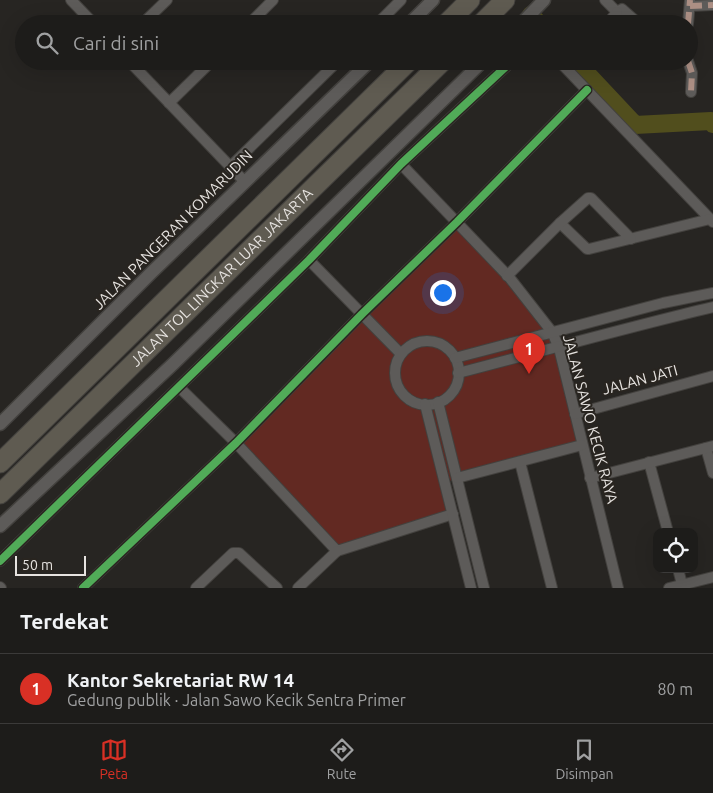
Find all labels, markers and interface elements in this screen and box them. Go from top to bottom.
search box [15,15,698,70]
icon: search [33,29,61,57]
text: Cari di sini [73,32,159,54]
street label: JALAN PANGERAN KOMARUDIN [90,147,256,313]
street label: JALAN TOL LINGKAR LUAR JAKARTA [127,184,316,370]
your location [430,280,456,306]
pin: 1 [513,333,545,374]
street label: JALAN SAWO KECIK RAYA [560,333,621,505]
street label: JALAN JATI [600,361,680,398]
map controls [653,528,698,573]
button: locate [653,528,698,573]
scale bar [15,553,86,576]
text: 50 m [22,557,53,573]
text: Terdekat [20,609,108,633]
text: Kantor Sekretariat RW 14 [67,669,294,691]
text: 1 [31,680,41,698]
text: 80 m [657,680,693,698]
text: Gedung publik · Jalan Sawo Kecik Sentra Primer [67,691,406,709]
tab: Peta [99,736,128,782]
tab: Rute [327,736,357,782]
tab: Disimpan [555,736,614,782]

